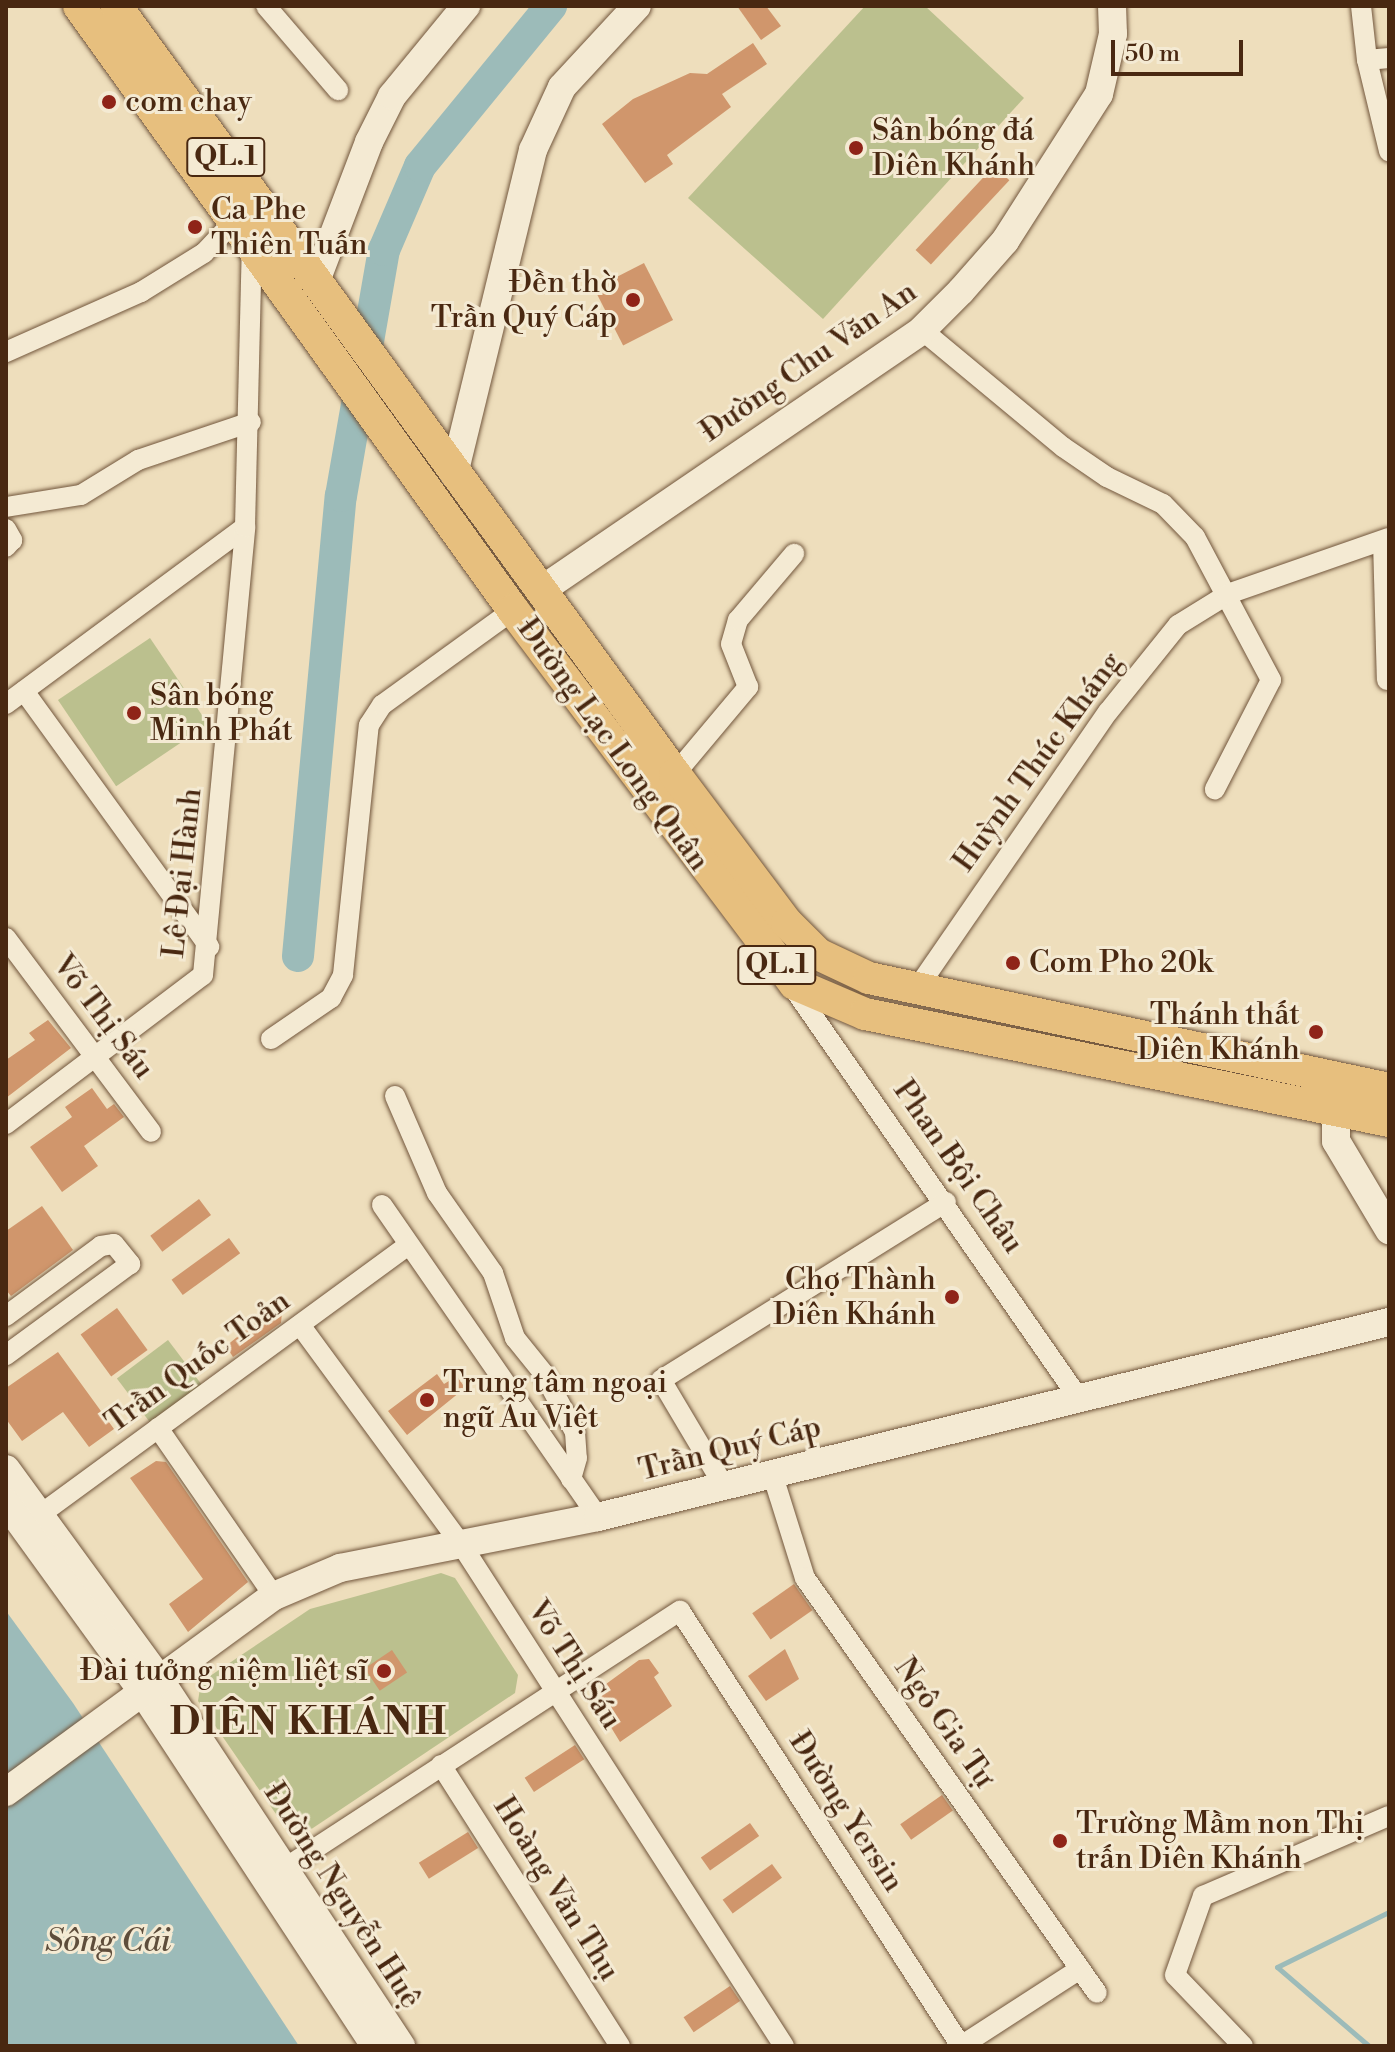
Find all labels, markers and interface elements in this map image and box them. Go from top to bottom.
scale bar [1115,24,1247,74]
text: 50 m [1125,39,1180,69]
place label: com chay [125,84,252,120]
marker: com chay [100,93,118,111]
place label: Sân bóng đá Diên Khánh [872,113,1035,184]
road number: QL.1 [186,133,266,181]
marker: Sân bóng đá Diên Khánh [847,139,865,157]
place label: Ca Phe Thiên Tuấn [211,192,367,262]
marker: Ca Phe Thiên Tuấn [186,218,204,236]
place label: Đền thờ Trần Quý Cáp [431,265,617,336]
street label: Đường Chu Văn An [694,274,924,450]
marker: Đền thờ Trần Quý Cáp [624,291,642,309]
street label: Đường Lạc Long Quân [509,612,717,878]
street label: Huỳnh Thúc Kháng [946,645,1130,879]
place label: Sân bóng Minh Phát [150,678,293,748]
marker: Sân bóng Minh Phát [125,704,143,722]
street label: Lê Đại Hành [156,786,210,960]
road number: QL.1 [737,941,817,989]
place label: Com Pho 20k [1029,945,1213,981]
street label: Võ Thị Sáu [45,948,161,1086]
marker: Com Pho 20k [1004,954,1022,972]
place label: Thánh thất Diên Khánh [1137,997,1300,1068]
marker: Thánh thất Diên Khánh [1307,1023,1325,1041]
street label: Phan Bội Châu [885,1074,1031,1260]
place label: Chợ Thành Diên Khánh [773,1262,936,1332]
street label: Trần Quốc Toản [99,1283,297,1441]
marker: Chợ Thành Diên Khánh [943,1288,961,1306]
place label: Trung tâm ngoại ngữ Âu Việt [443,1365,667,1436]
marker: Trung tâm ngoại ngữ Âu Việt [418,1391,436,1409]
street label: Trần Quý Cáp [635,1409,825,1489]
street label: Võ Thị Sáu [519,1594,629,1736]
street label: Ngô Gia Tự [886,1651,1002,1795]
place label: Đài tưởng niệm liệt sĩ [80,1653,368,1689]
marker: Đài tưởng niệm liệt sĩ [375,1662,393,1680]
district label: DIÊN KHÁNH [170,1700,448,1746]
street label: Đường Yersin [781,1725,911,1899]
street label: Đường Nguyễn Huệ [256,1777,428,2015]
street label: Hoàng Văn Thụ [485,1791,627,1987]
place label: Trường Mầm non Thị trấn Diên Khánh [1076,1806,1364,1876]
marker: Trường Mầm non Thị trấn Diên Khánh [1051,1832,1069,1850]
water label: Sông Cái [45,1922,171,1960]

